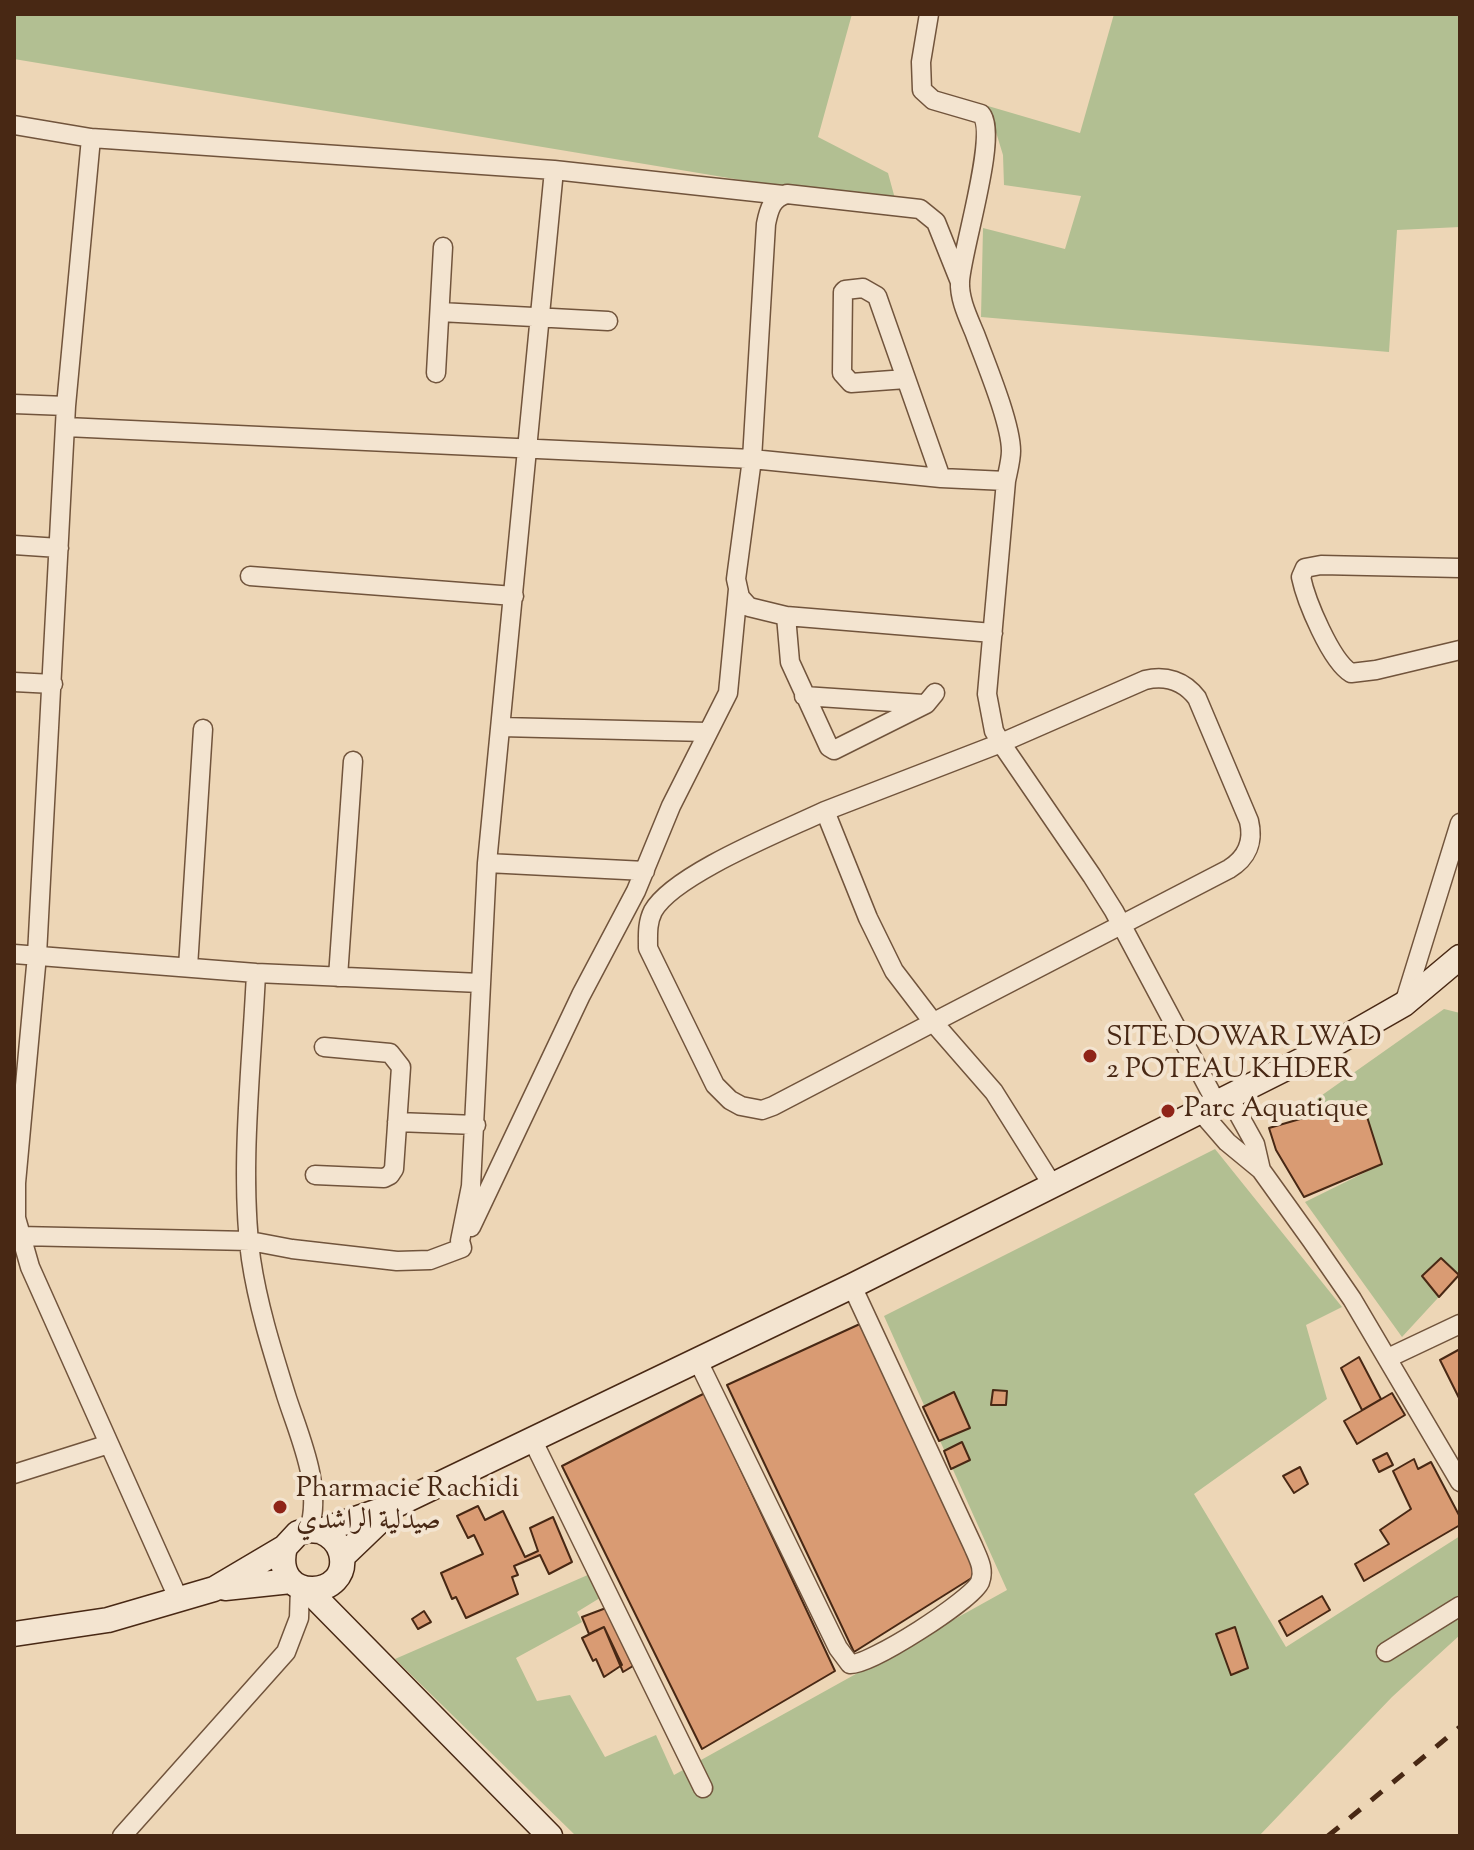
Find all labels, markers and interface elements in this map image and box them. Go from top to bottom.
place label: SITE DOWAR LWAD 2 POTEAU KHDER [1106,1023,1381,1089]
marker: SITE DOWAR LWAD 2 POTEAU KHDER [1081,1047,1099,1065]
place label: Parc Aquatique [1184,1094,1368,1128]
marker: Parc Aquatique [1159,1102,1177,1120]
place label: Pharmacie Rachidi صيدلية الراشدي [296,1474,520,1540]
marker: Pharmacie Rachidi صيدلية الراشدي [271,1498,289,1516]

